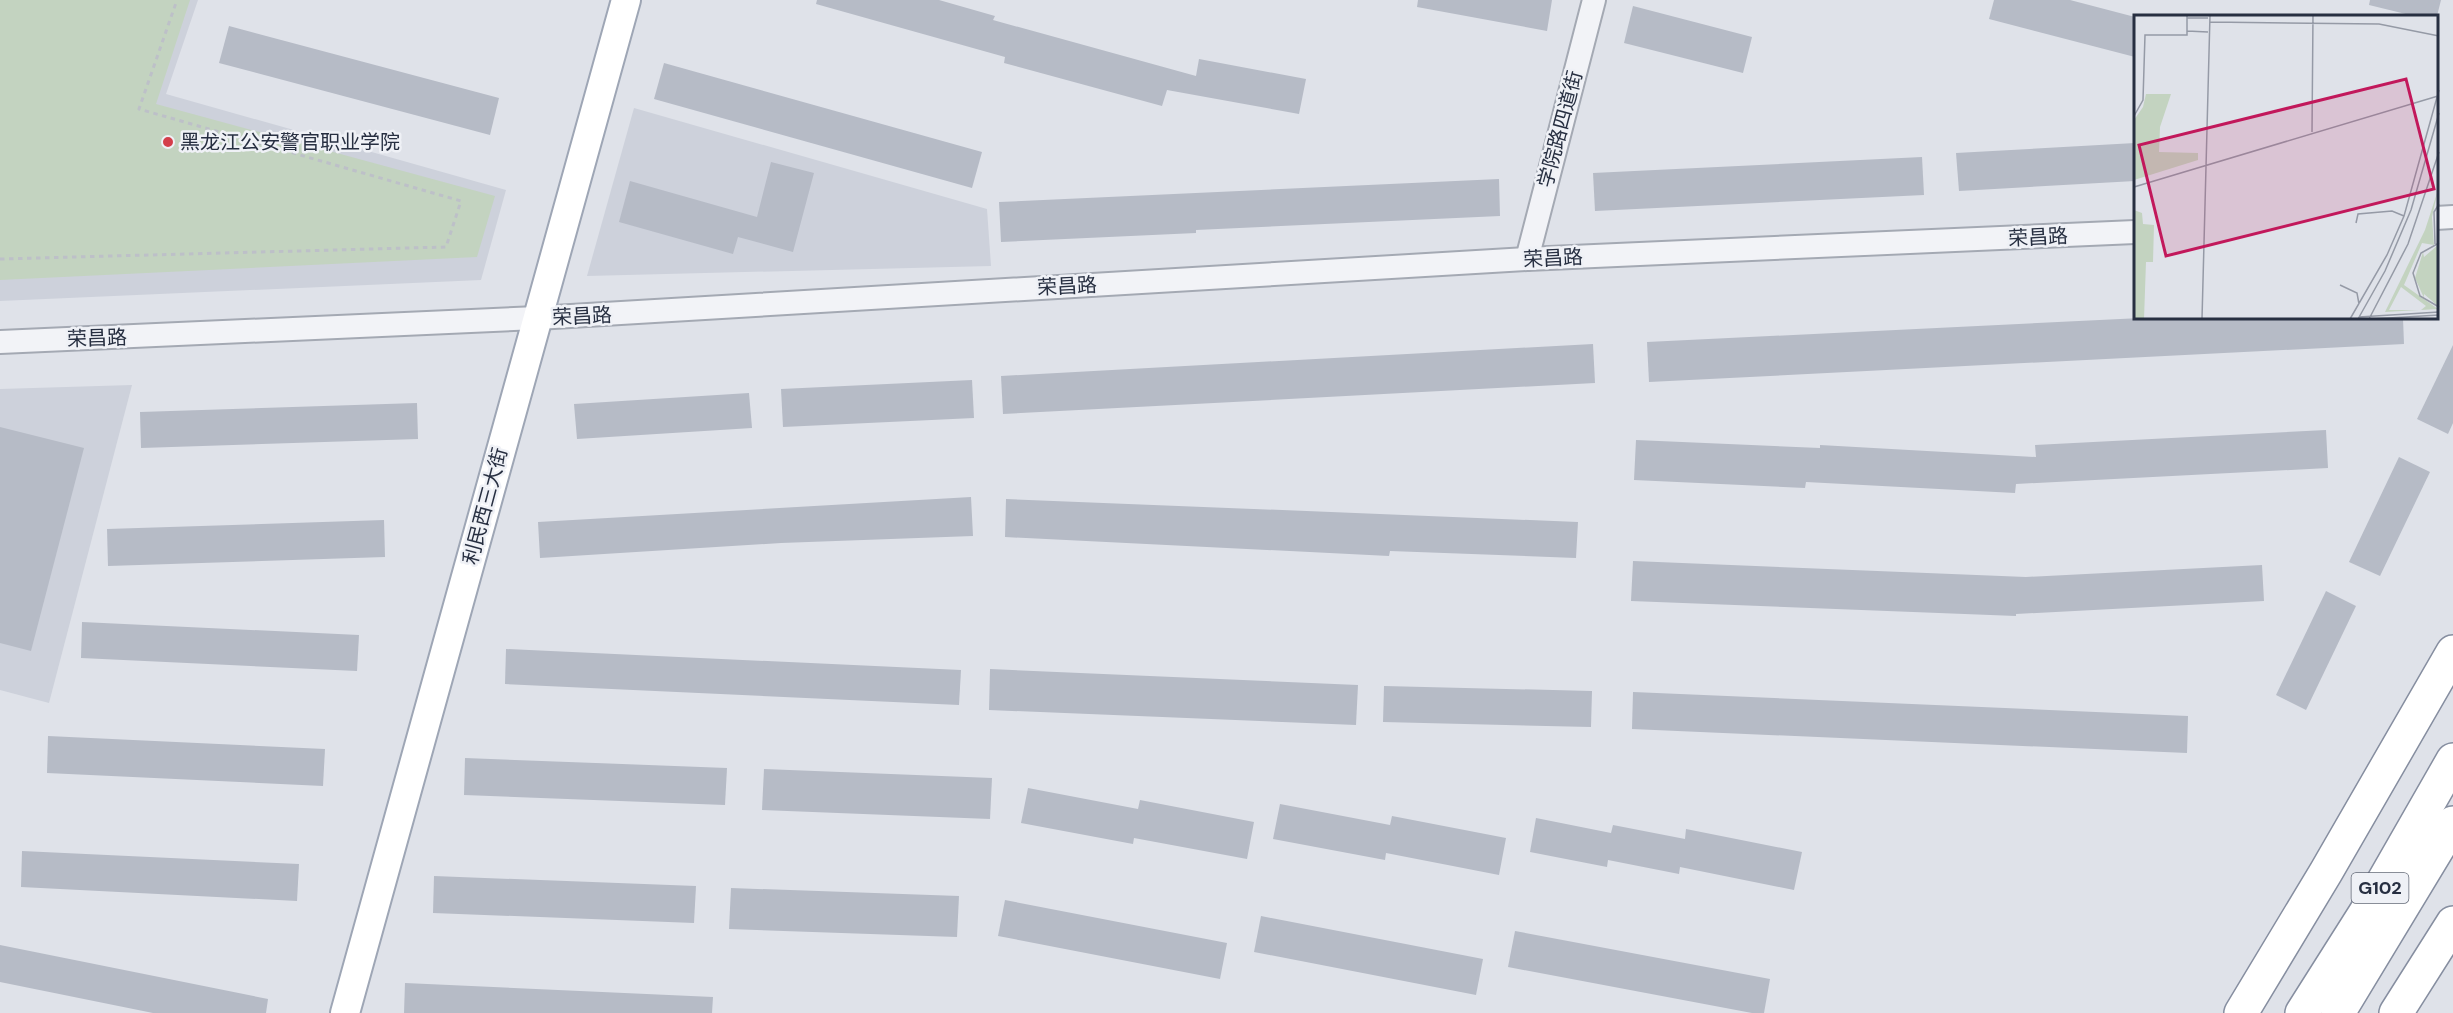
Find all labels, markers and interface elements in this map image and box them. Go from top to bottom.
inset map [2134,15,2438,320]
street label: 学院路四道街 [1532,68,1588,190]
place label: 黑龙江公安警官职业学院 [180,129,400,155]
marker: 黑龙江公安警官职业学院 [161,135,175,149]
street label: 荣昌路 [2007,222,2069,252]
street label: 荣昌路 [1522,243,1584,273]
street label: 荣昌路 [1036,271,1098,301]
street label: 荣昌路 [551,301,613,331]
street label: 荣昌路 [67,324,127,352]
street label: 利民西三大街 [457,445,513,567]
road number: G102 [2352,873,2408,903]

